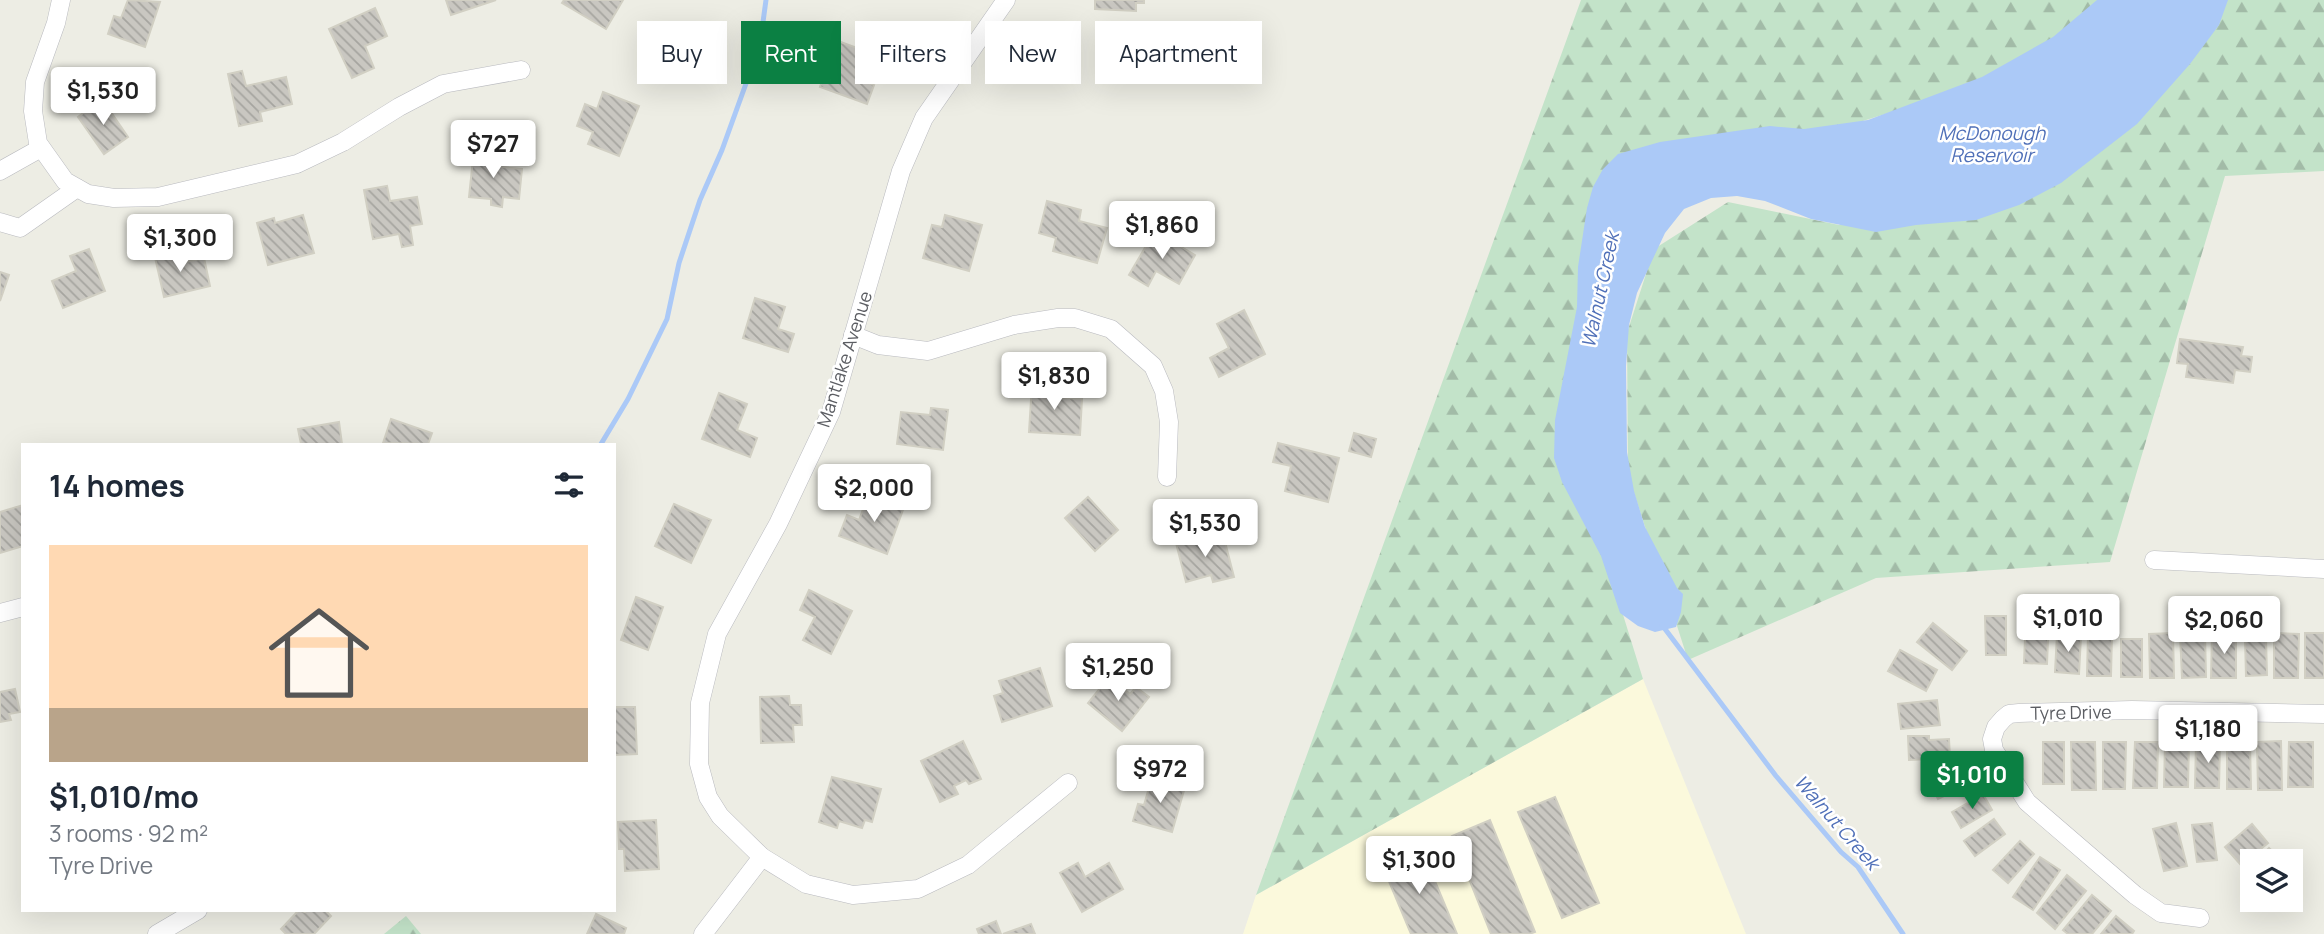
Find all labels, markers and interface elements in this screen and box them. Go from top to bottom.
chip: Buy [637,21,727,84]
chip: Rent [741,21,841,84]
chip: Filters [855,21,971,84]
chip: New [985,21,1081,84]
chip: Apartment [1095,21,1262,84]
pin: $1,530 [46,68,160,127]
text: $1,530 [67,74,139,106]
pin: $727 [452,120,534,180]
water label: McDonough Reservoir [1939,120,2046,168]
text: $727 [467,127,519,159]
pin: $1,860 [1105,202,1219,261]
text: $1,860 [1125,208,1199,240]
pin: $1,300 [123,215,237,274]
text: $1,300 [143,221,217,253]
water label: Walnut Creek [1575,227,1625,350]
street label: Mantlake Avenue [811,288,877,430]
pin: $1,830 [997,352,1111,412]
text: $1,830 [1017,359,1091,391]
pin: $2,000 [817,464,931,524]
text: 14 homes [49,465,185,506]
icon: filters [550,466,588,504]
text: $2,000 [834,471,914,503]
pin: $1,530 [1148,500,1262,559]
text: $1,530 [1169,506,1241,538]
icon: home [256,590,382,716]
pin: $1,010 [2011,594,2125,654]
pin: $2,060 [2167,596,2281,656]
text: $1,010 [2033,601,2103,633]
text: $2,060 [2184,603,2264,635]
pin: $1,250 [1061,644,1175,703]
text: $1,250 [1082,650,1154,682]
street label: Tyre Drive [2030,699,2112,725]
pin: $1,180 [2151,706,2265,765]
text: $1,180 [2174,712,2242,744]
pin: $972 [1119,746,1201,805]
text: $972 [1133,752,1187,784]
pin: $1,010 [1915,752,2029,811]
text: $1,010 [1937,758,2007,790]
water label: Walnut Creek [1789,769,1887,877]
text: $1,010/mo [49,776,199,817]
text: 3 rooms · 92 m² [49,817,208,849]
pin: $1,300 [1362,836,1476,896]
text: $1,300 [1382,843,1456,875]
text: Tyre Drive [49,849,153,881]
map controls [2240,849,2303,912]
button: layers [2240,849,2303,912]

